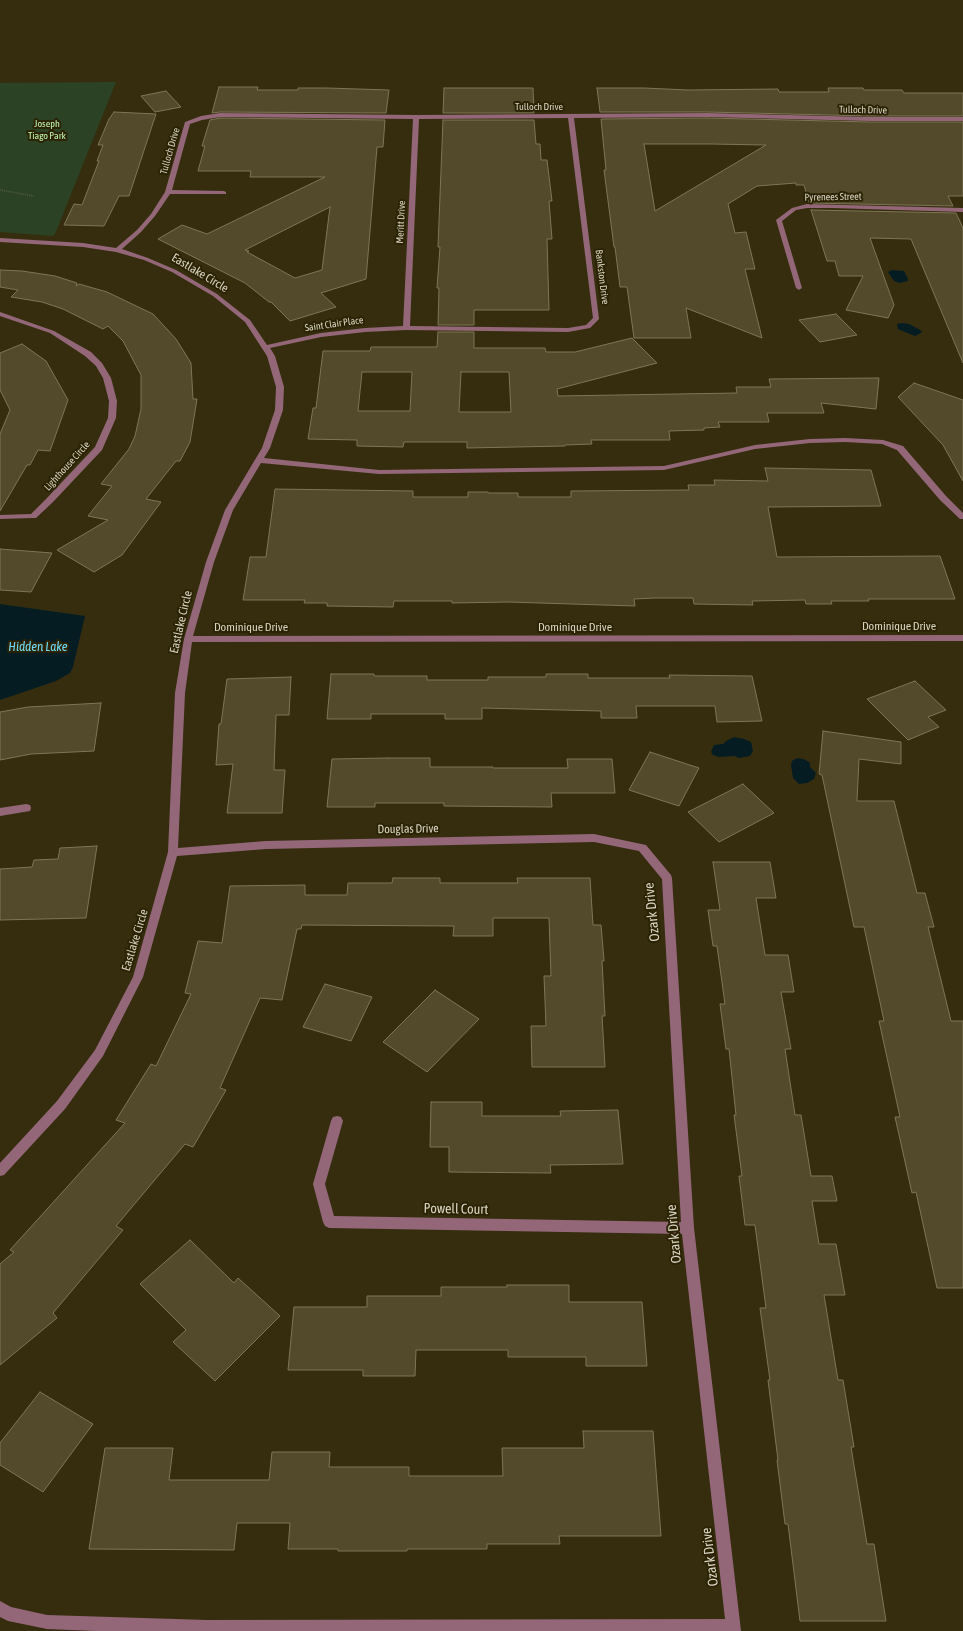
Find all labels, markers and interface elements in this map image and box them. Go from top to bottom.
street label: Tulloch Drive [515,101,563,113]
street label: Tulloch Drive [839,104,887,116]
park label: Joseph Tiago Park [28,118,66,142]
street label: Tulloch Drive [158,126,182,176]
street label: Pyrenees Street [804,191,862,203]
street label: Meritt Drive [394,200,408,244]
street label: Bankston Drive [593,249,611,305]
street label: Eastlake Circle [169,250,231,296]
street label: Saint Clair Place [304,314,364,334]
street label: Lighthouse Circle [42,439,92,493]
street label: Eastlake Circle [167,589,195,655]
street label: Dominique Drive [862,619,936,633]
street label: Dominique Drive [214,620,288,634]
street label: Dominique Drive [538,620,612,634]
water label: Hidden Lake [8,639,68,655]
street label: Douglas Drive [377,821,439,837]
street label: Ozark Drive [641,882,663,942]
street label: Eastlake Circle [119,907,151,973]
street label: Powell Court [423,1200,489,1218]
street label: Ozark Drive [663,1204,685,1264]
street label: Ozark Drive [698,1527,722,1587]

